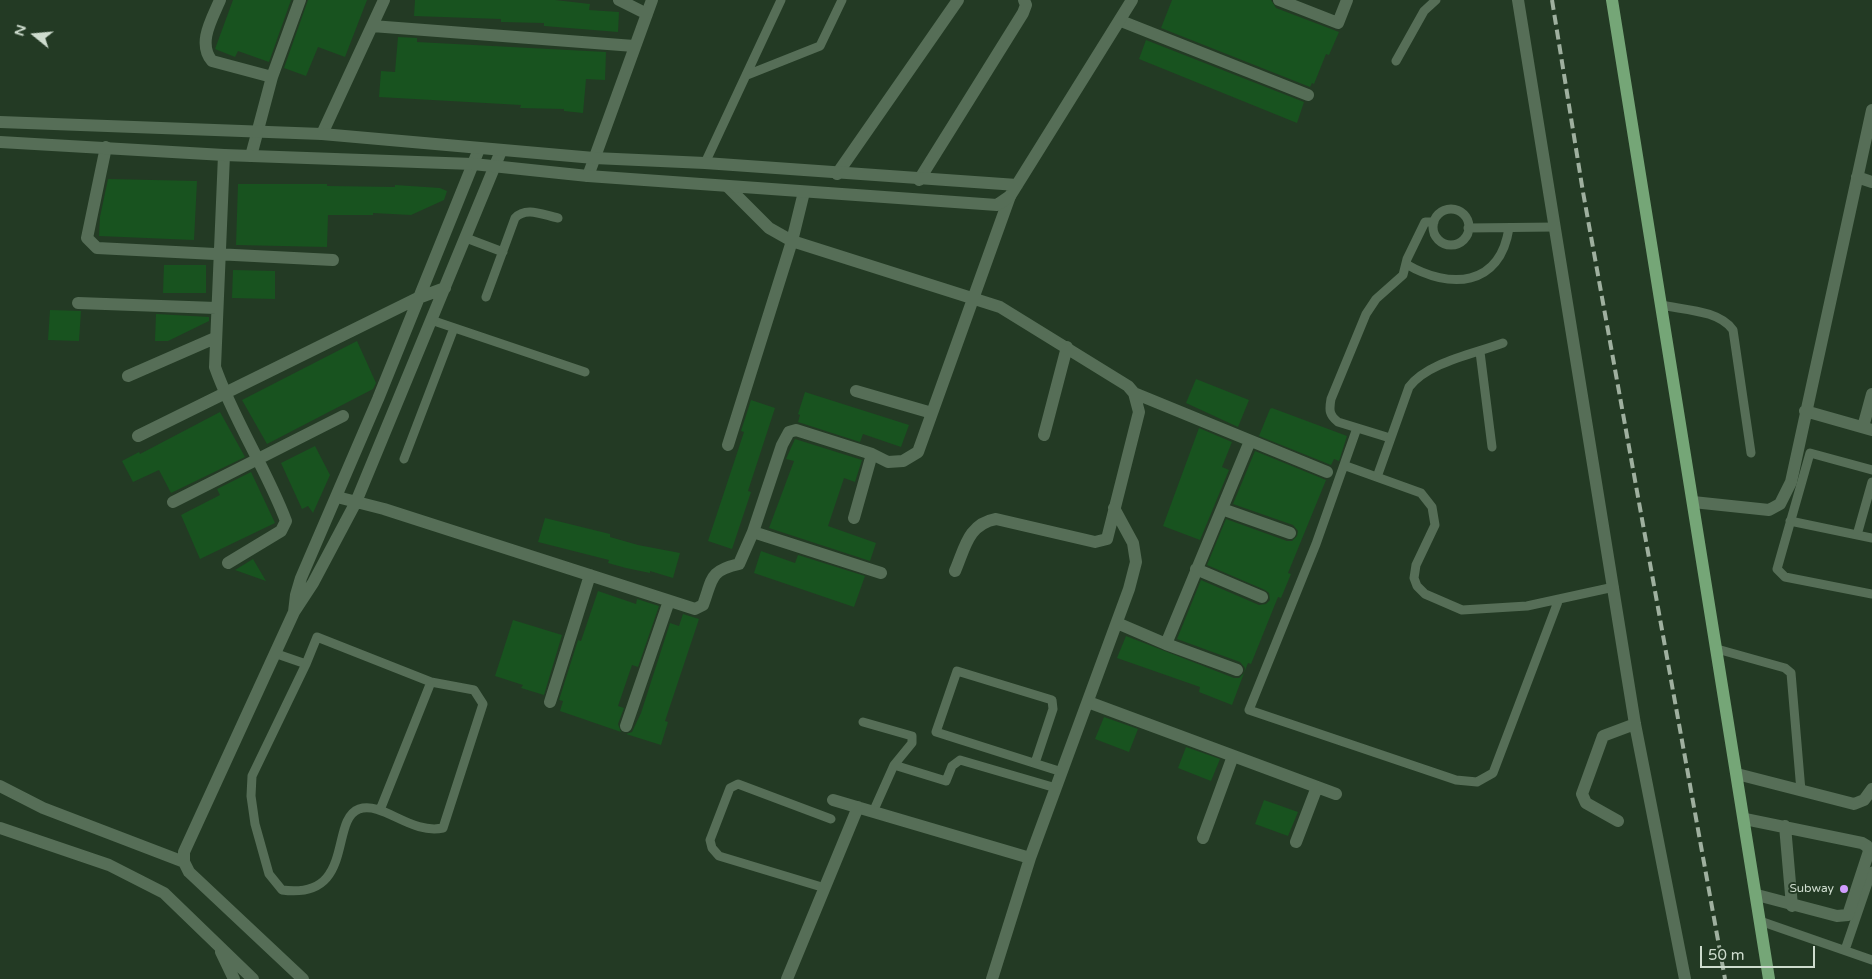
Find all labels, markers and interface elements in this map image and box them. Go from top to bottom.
north arrow [10,10,60,60]
text: N [10,23,30,38]
place label: Subway [1789,882,1834,896]
marker: Subway [1838,883,1850,895]
scale bar [1702,936,1817,968]
text: 50 m [1708,946,1745,964]

